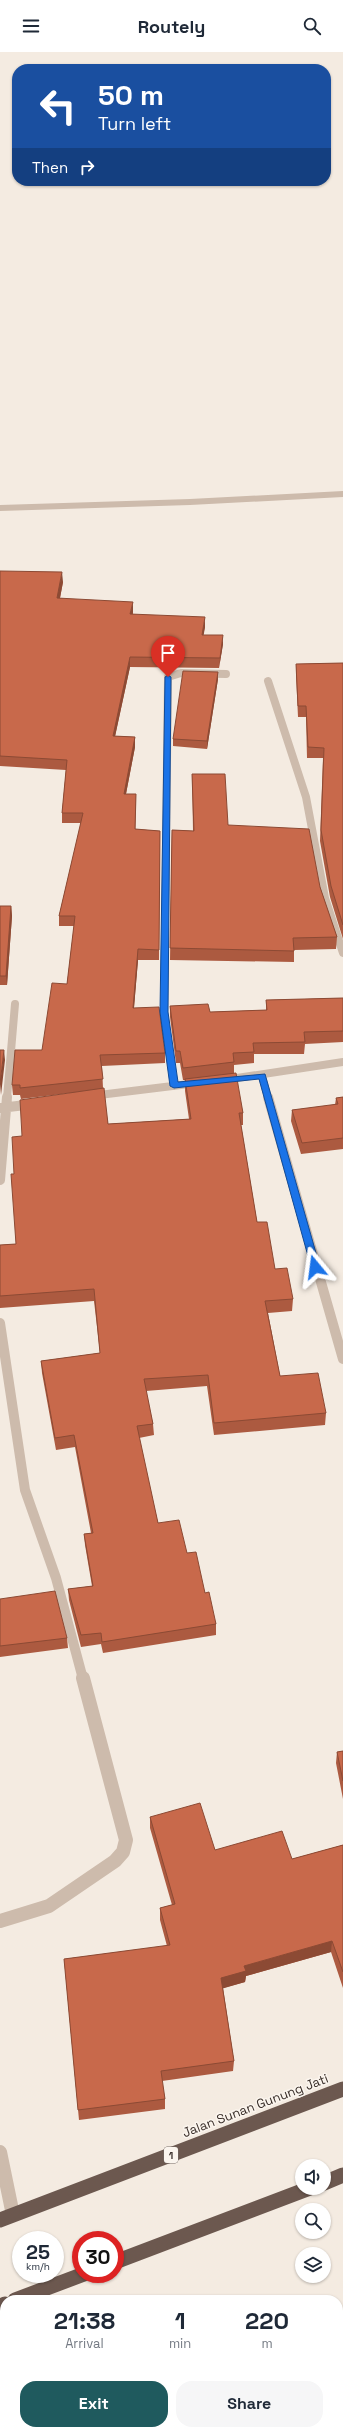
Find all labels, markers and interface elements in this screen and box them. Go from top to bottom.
icon: menu [20,15,42,37]
text: Routely [138,15,205,38]
icon: search [301,15,323,37]
text: 50 m [98,77,164,113]
icon: left [32,80,84,132]
text: Turn left [98,112,171,135]
icon: right [76,156,98,178]
text: Then [32,158,68,177]
pin [151,636,185,677]
icon: arrive [157,642,179,664]
position arrow [294,1246,336,1288]
street label: Jalan Sunan Gunung Jati [180,2070,331,2141]
road number: 1 [164,2147,178,2163]
map controls [295,2159,331,2283]
button: sound [295,2159,331,2195]
button: search [295,2203,331,2239]
speed limit sign: 30 [72,2231,124,2283]
text: 25 [26,2239,50,2265]
button: layers [295,2247,331,2283]
text: km/h [26,2260,50,2273]
text: 21:38 [54,2305,115,2336]
text: 1 [175,2305,186,2336]
text: 220 [245,2305,289,2336]
text: Arrival [65,2335,104,2352]
text: min [169,2335,191,2352]
text: m [262,2335,273,2352]
button: Exit [20,2381,168,2427]
button: Share [176,2381,323,2427]

